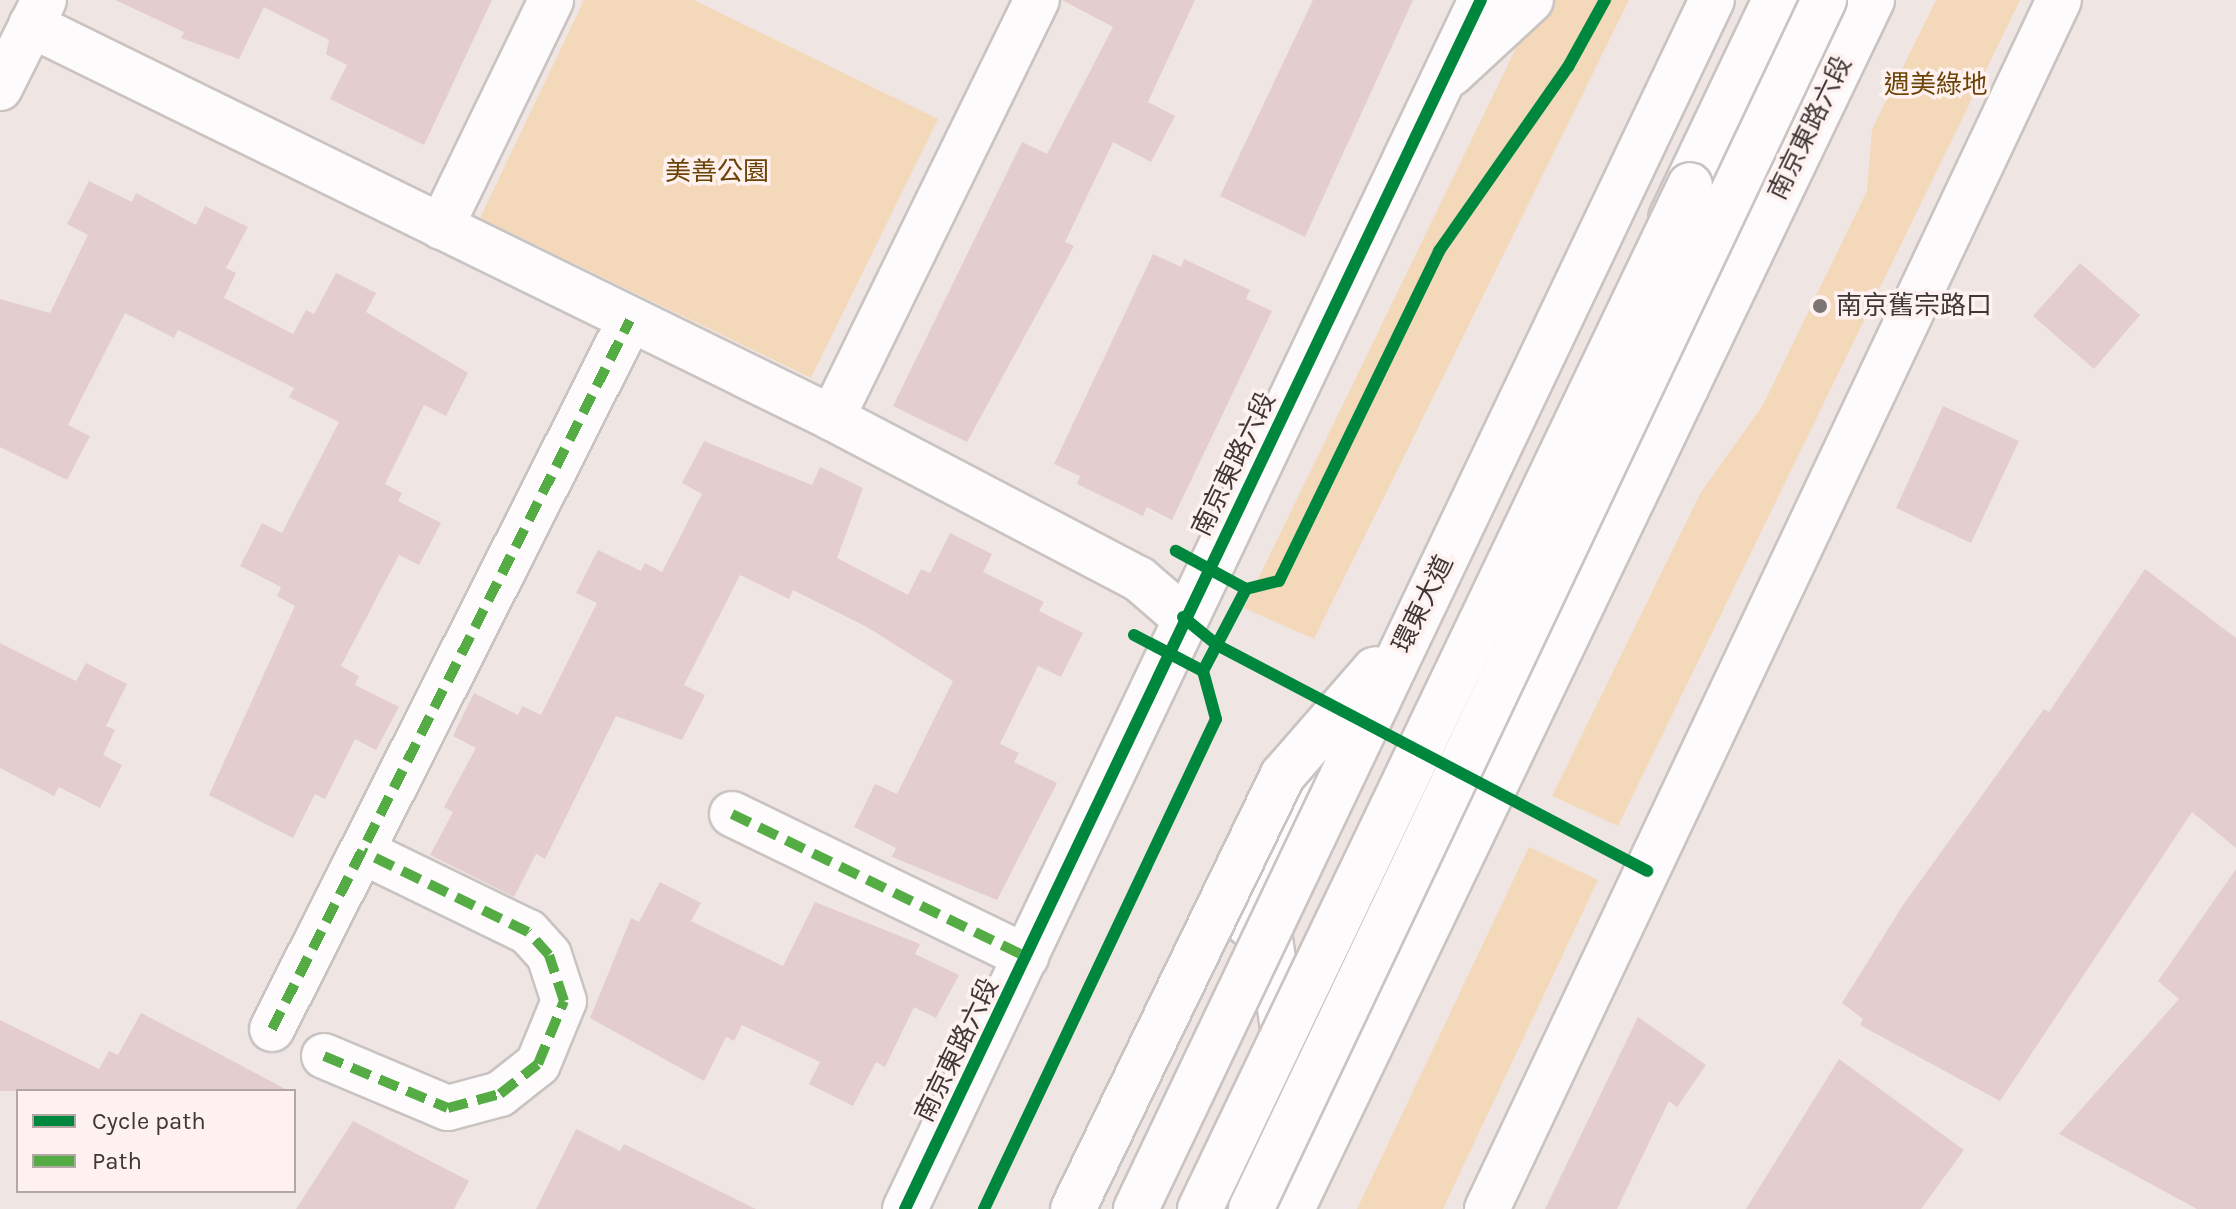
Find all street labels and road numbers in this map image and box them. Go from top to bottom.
street label: 南京東路六段 [1762,51,1858,205]
street label: 南京東路六段 [1186,387,1282,541]
street label: 環東大道 [1386,550,1460,658]
street label: 南京東路六段 [909,973,1005,1127]

